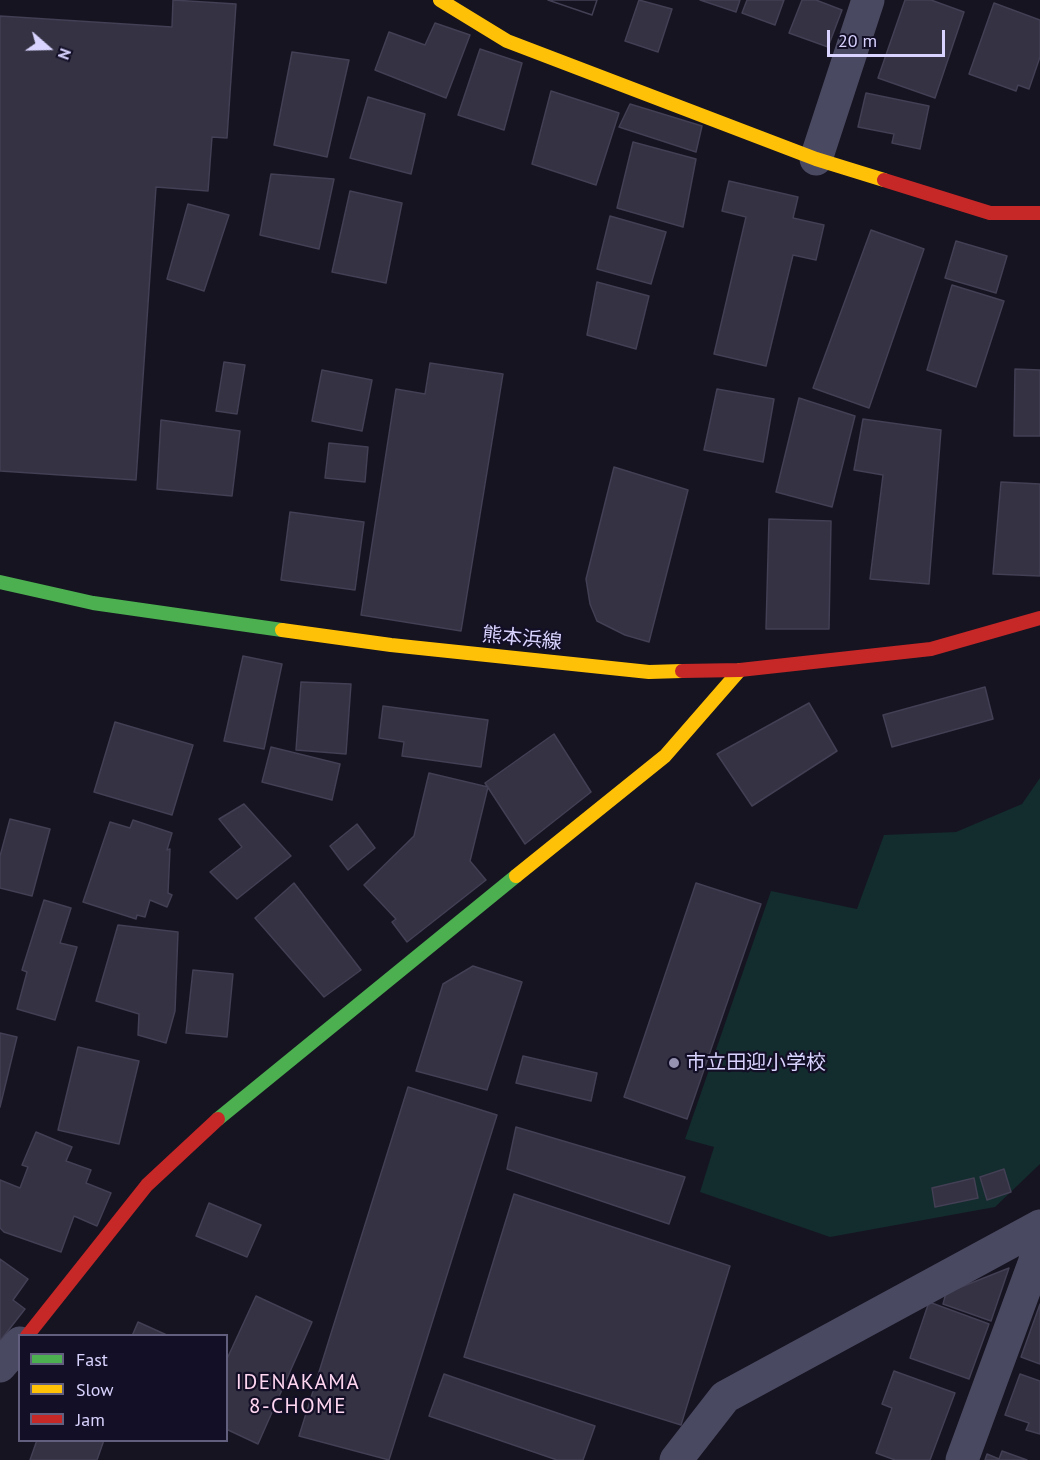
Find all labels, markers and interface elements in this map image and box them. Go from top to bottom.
north arrow [18,18,78,78]
scale bar [830,18,948,56]
text: 20 m [838,29,877,52]
text: N [54,46,76,63]
street label: 熊本浜線 [481,623,563,655]
place label: 市立田迎小学校 [686,1051,826,1075]
marker: 市立田迎小学校 [667,1056,681,1070]
legend [18,1334,228,1442]
text: Fast [76,1348,108,1371]
district label: IDENAKAMA 8-CHOME [236,1370,360,1420]
text: Slow [76,1378,114,1401]
text: Jam [76,1408,105,1431]

